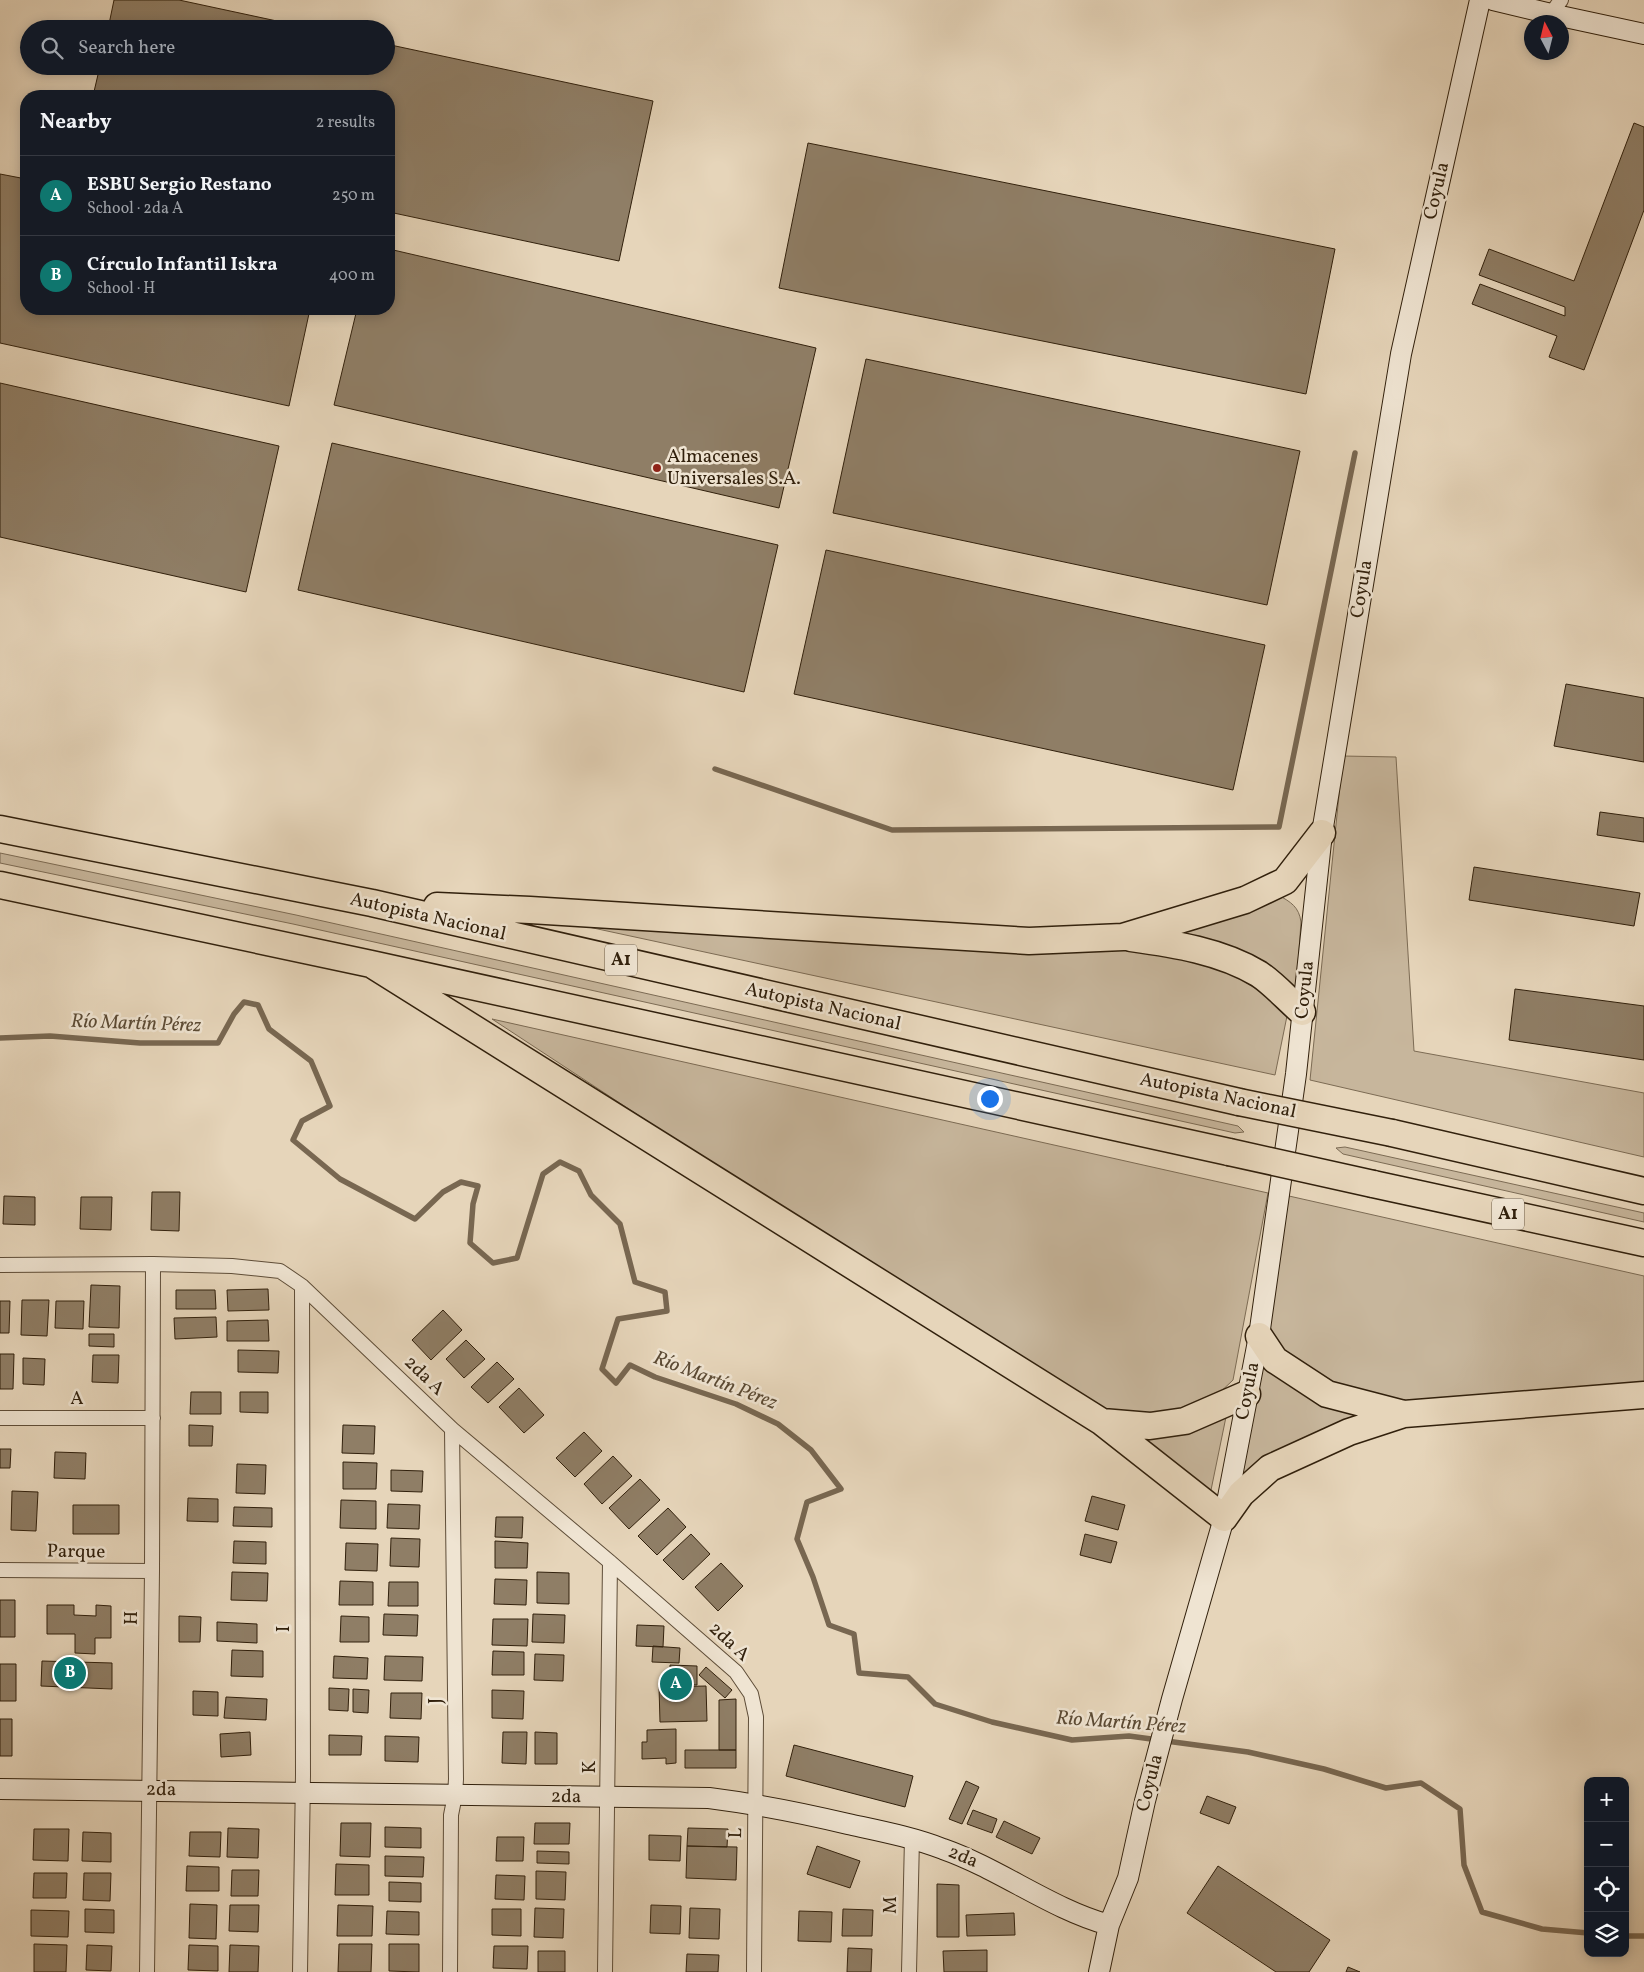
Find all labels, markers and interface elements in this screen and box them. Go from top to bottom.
north arrow [1524,15,1569,60]
search box [20,20,395,75]
icon: search [38,34,66,62]
text: Search here [78,35,175,61]
text: Nearby [40,108,111,137]
text: 2 results [316,112,375,134]
street label: Coyula [1418,160,1456,222]
text: ESBU Sergio Restano [87,172,272,198]
text: A [50,185,62,207]
text: 250 m [332,185,375,207]
text: School · 2da A [87,198,183,220]
text: Círculo Infantil Iskra [87,252,278,278]
text: B [51,265,61,287]
text: 400 m [329,265,375,287]
text: School · H [87,278,155,300]
place label: Almacenes Universales S.A. [667,444,801,492]
marker: Almacenes Universales S.A. [651,462,663,474]
street label: Coyula [1345,558,1379,620]
street label: Autopista Nacional [347,886,509,948]
road number: A1 [605,944,637,976]
street label: Coyula [1289,960,1321,1020]
street label: Autopista Nacional [742,976,904,1038]
water label: Río Martín Pérez [70,1008,202,1040]
street label: Autopista Nacional [1137,1067,1299,1125]
your location [977,1086,1003,1112]
road number: A1 [1492,1198,1524,1230]
water label: Río Martín Pérez [649,1345,781,1417]
street label: 2da A [398,1350,450,1402]
street label: Coyula [1230,1360,1266,1422]
street label: A [70,1386,84,1412]
street label: Parque [46,1538,106,1566]
street label: H [119,1611,145,1625]
street label: 2da A [703,1616,755,1668]
street label: I [271,1626,297,1632]
pin: B [54,1654,86,1692]
pin: A [660,1665,692,1703]
street label: J [423,1698,449,1704]
water label: Río Martín Pérez [1055,1704,1187,1742]
street label: Coyula [1130,1751,1170,1815]
street label: K [577,1760,603,1773]
street label: 2da [146,1777,176,1803]
map controls [1584,1777,1629,1957]
button: + [1584,1777,1629,1822]
street label: 2da [551,1784,581,1810]
button: − [1584,1822,1629,1867]
street label: L [723,1827,749,1839]
street label: 2da [944,1839,982,1875]
button: locate [1584,1867,1629,1912]
street label: M [878,1896,904,1914]
button: layers [1584,1912,1629,1957]

